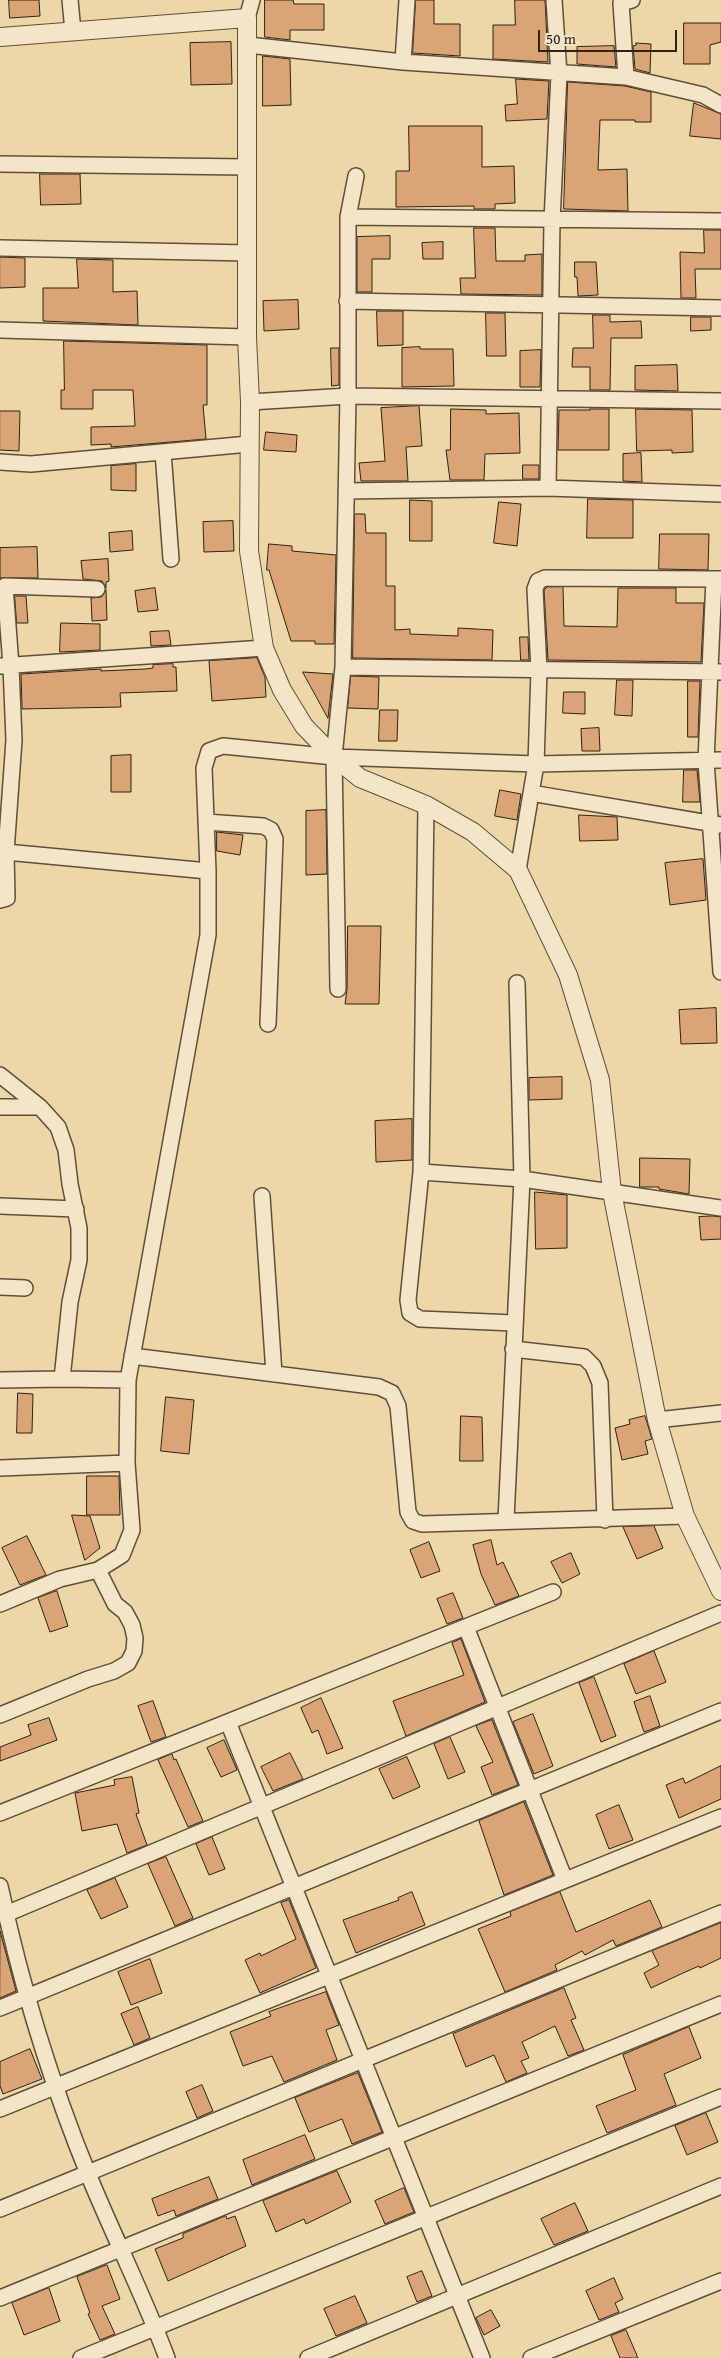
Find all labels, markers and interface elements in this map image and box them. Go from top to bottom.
scale bar [541,20,680,52]
text: 50 m [546,28,576,49]

